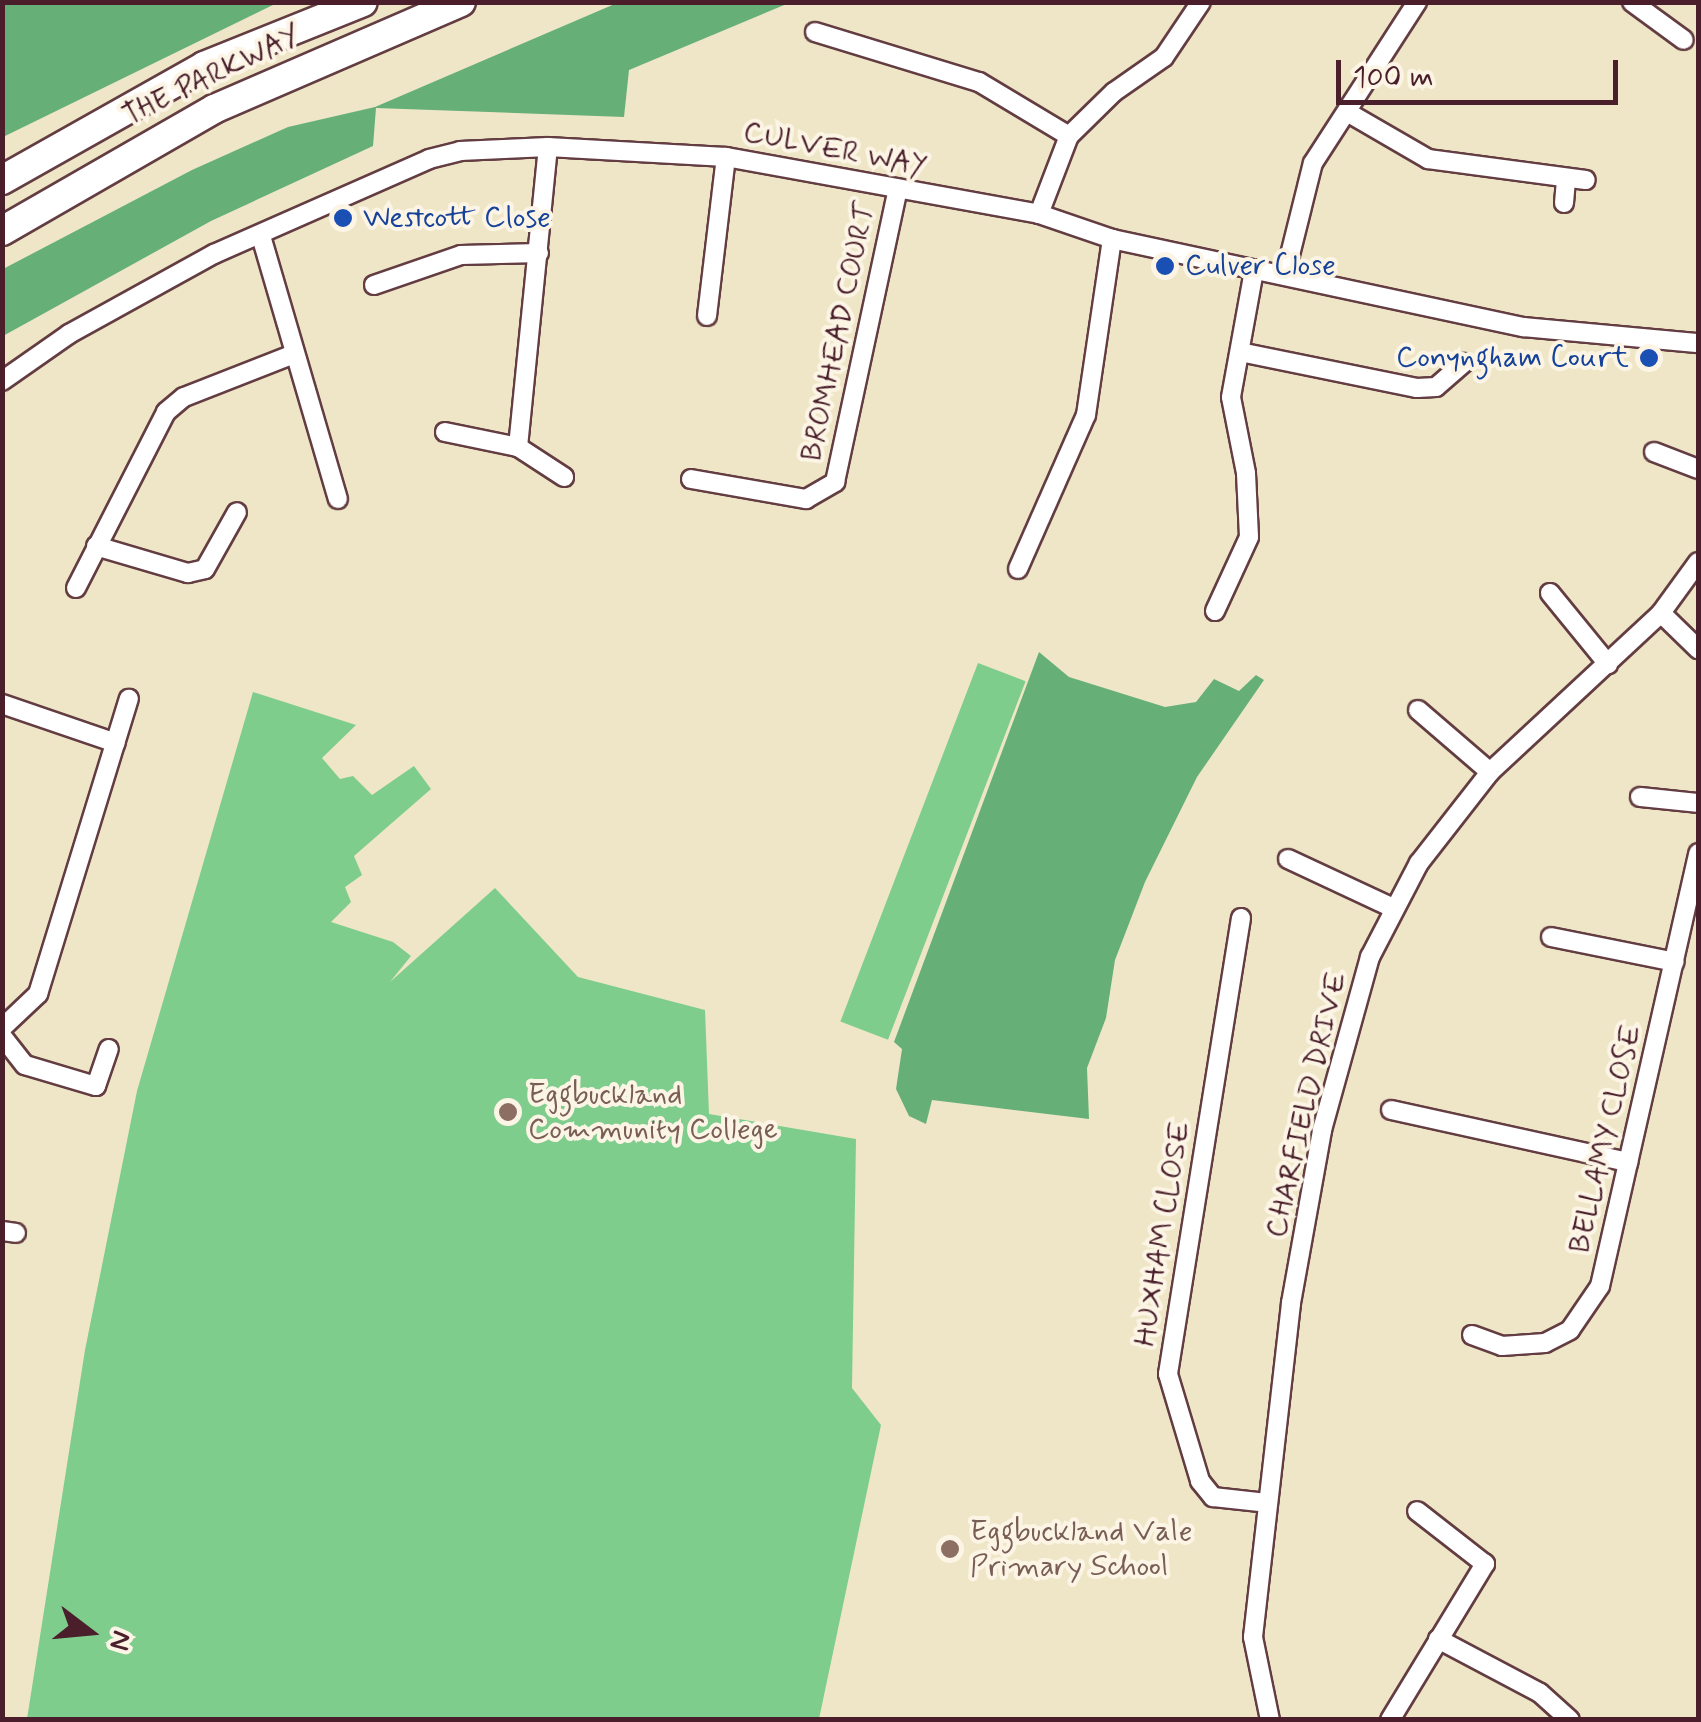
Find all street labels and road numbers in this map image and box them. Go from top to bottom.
street label: THE PARKWAY [119,19,305,133]
street label: CULVER WAY [739,114,931,186]
street label: BROMHEAD COURT [794,199,884,465]
street label: CHARFIELD DRIVE [1259,969,1355,1241]
street label: BELLAMY CLOSE [1562,1021,1650,1257]
street label: HUXHAM CLOSE [1127,1118,1199,1350]

